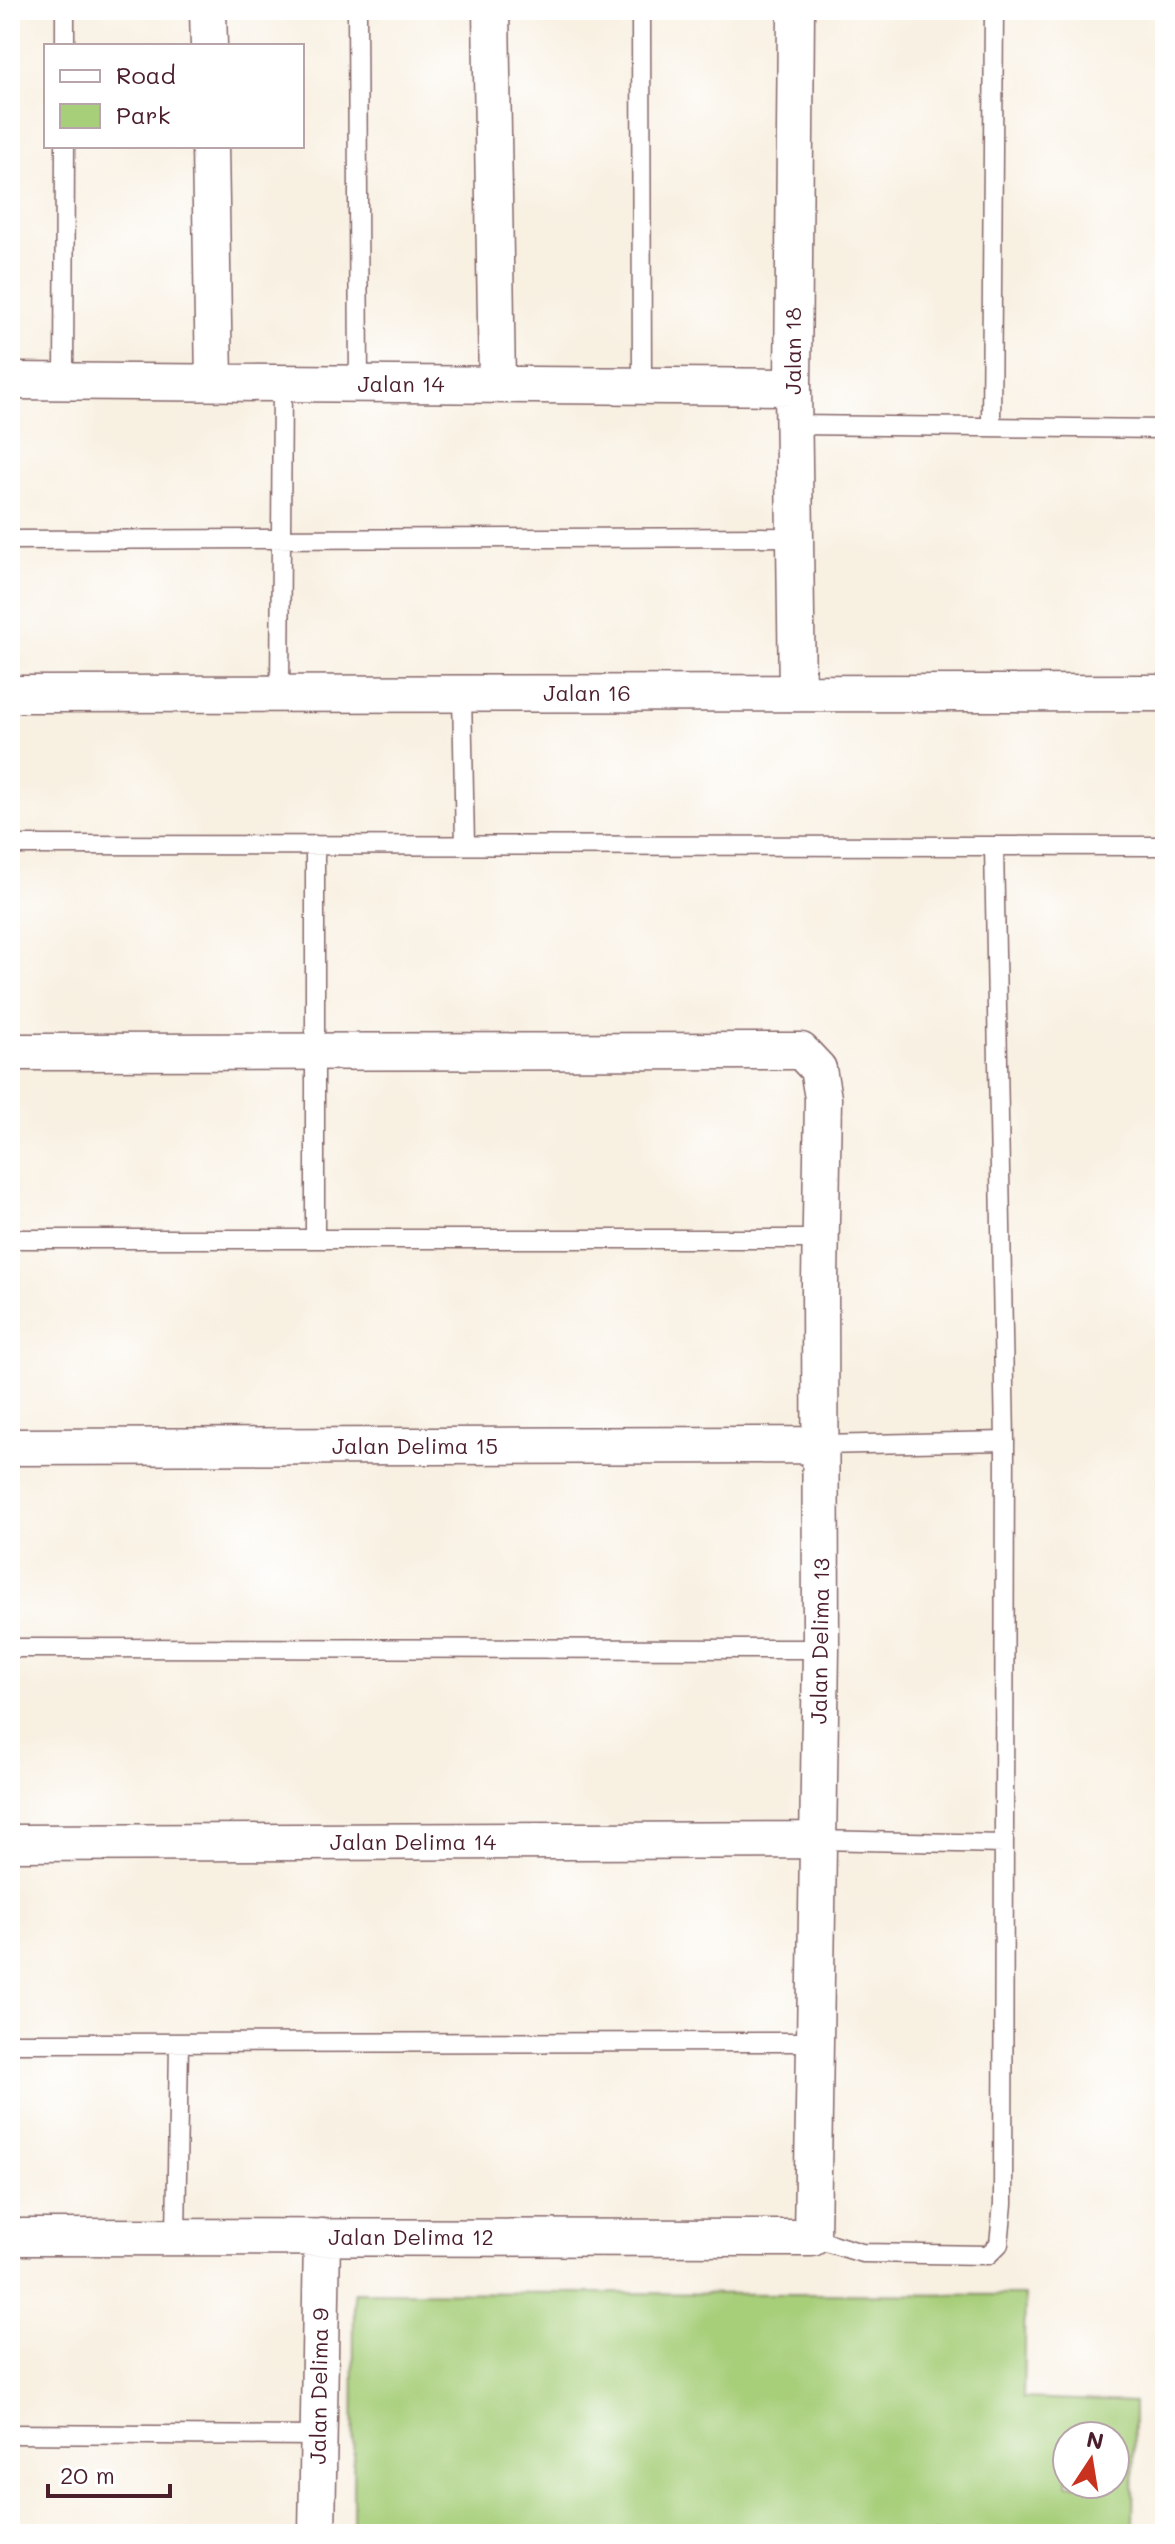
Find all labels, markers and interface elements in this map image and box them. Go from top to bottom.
legend [44,44,304,148]
text: Road [116,59,176,90]
text: Park [116,99,170,130]
street label: Jalan 18 [778,307,807,395]
street label: Jalan 14 [358,369,445,398]
street label: Jalan 16 [543,678,631,707]
street label: Jalan Delima 15 [332,1431,498,1460]
street label: Jalan Delima 13 [804,1558,835,1724]
street label: Jalan Delima 14 [330,1827,496,1856]
street label: Jalan Delima 12 [328,2222,494,2251]
street label: Jalan Delima 9 [303,2307,334,2464]
north arrow [1051,2420,1131,2500]
text: N [1084,2424,1106,2456]
scale bar [48,2448,170,2498]
text: 20 m [60,2459,115,2490]

